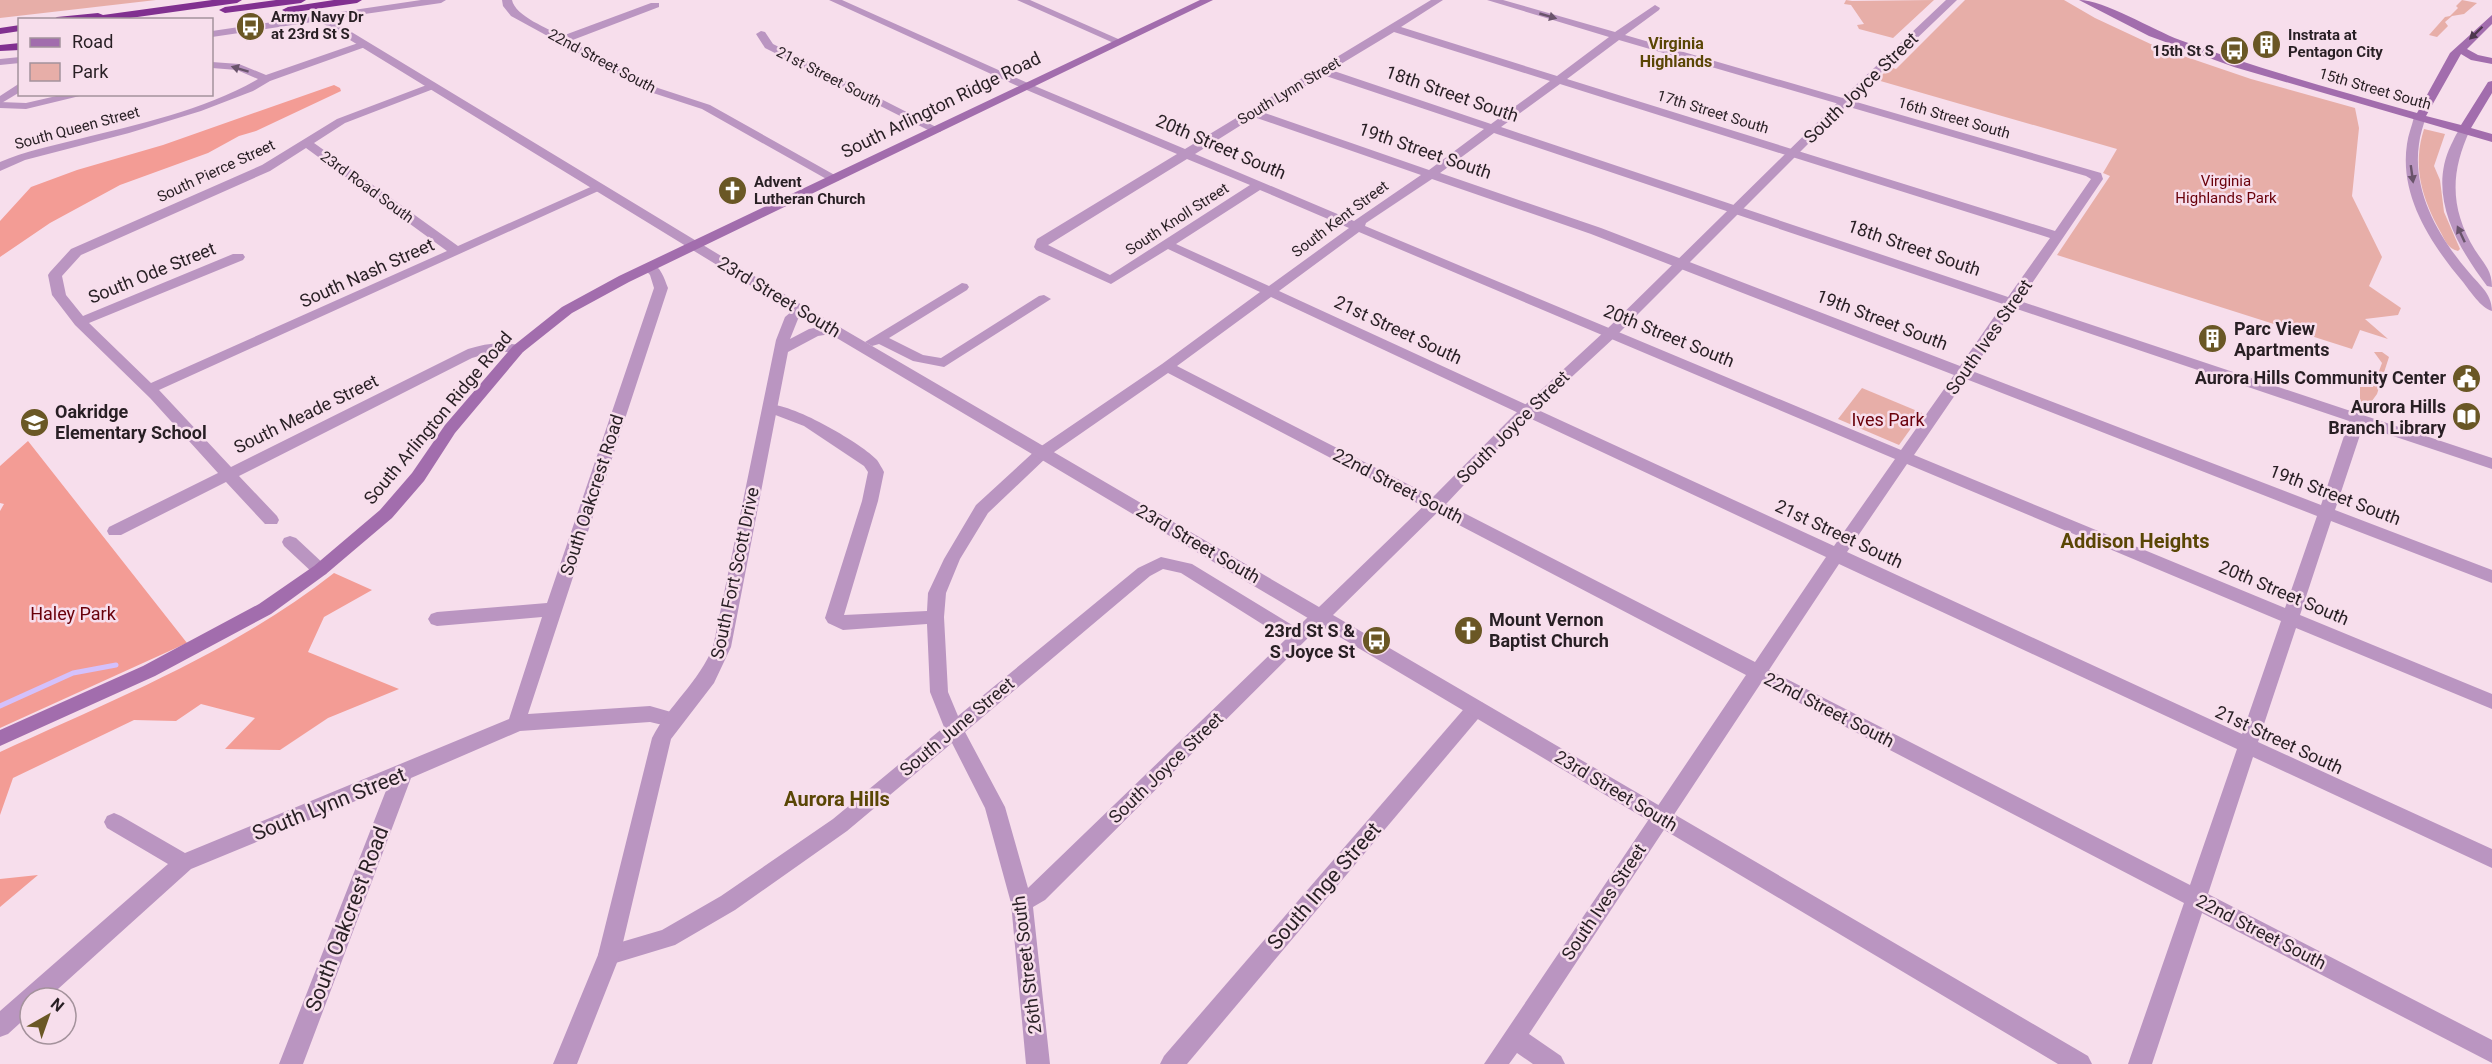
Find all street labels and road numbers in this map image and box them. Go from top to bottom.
street label: 22nd Street South [545,25,659,97]
street label: South Joyce Street [1799,28,1922,147]
street label: 21st Street South [773,43,885,111]
street label: South Arlington Ridge Road [838,47,1044,162]
street label: South Lynn Street [1234,53,1344,129]
street label: 18th Street South [1383,61,1521,126]
street label: 15th Street South [2317,64,2433,114]
street label: 17th Street South [1655,86,1771,138]
street label: 16th Street South [1896,93,2012,143]
street label: South Queen Street [13,103,142,153]
street label: 20th Street South [1153,110,1289,183]
street label: 19th Street South [1356,118,1494,183]
street label: South Pierce Street [154,136,278,206]
street label: 23rd Road South [317,147,417,227]
street label: South Kent Street [1288,177,1392,261]
street label: South Knoll Street [1122,179,1232,259]
street label: 18th Street South [1845,215,1983,280]
street label: South Nash Street [296,233,437,312]
street label: South Ode Street [85,237,219,308]
street label: 23rd Street South [714,252,844,341]
street label: South Ives Street [1941,275,2036,398]
street label: 19th Street South [1813,285,1951,354]
street label: 21st Street South [1331,291,1465,368]
street label: 20th Street South [1601,300,1738,371]
street label: South Arlington Ridge Road [359,327,516,508]
street label: South Joyce Street [1452,366,1573,487]
street label: South Meade Street [230,369,381,458]
street label: South Oakcrest Road [556,412,627,578]
street label: 22nd Street South [1330,444,1467,527]
street label: 19th Street South [2266,460,2404,529]
street label: South Fort Scott Drive [706,485,763,661]
street label: 21st Street South [1772,495,1906,572]
street label: 23rd Street South [1133,500,1264,588]
street label: 20th Street South [2216,556,2352,629]
street label: 22nd Street South [1761,668,1898,751]
street label: South June Street [895,673,1018,780]
street label: 21st Street South [2212,701,2346,778]
street label: South Joyce Street [1104,708,1227,827]
street label: 23rd Street South [1551,746,1681,835]
street label: South Lynn Street [249,762,409,846]
street label: South Inge Street [1262,817,1386,954]
street label: South Oakcrest Road [301,823,393,1015]
street label: South Ives Street [1557,840,1650,964]
street label: 22nd Street South [2193,890,2330,973]
street label: 26th Street South [1008,895,1045,1035]

